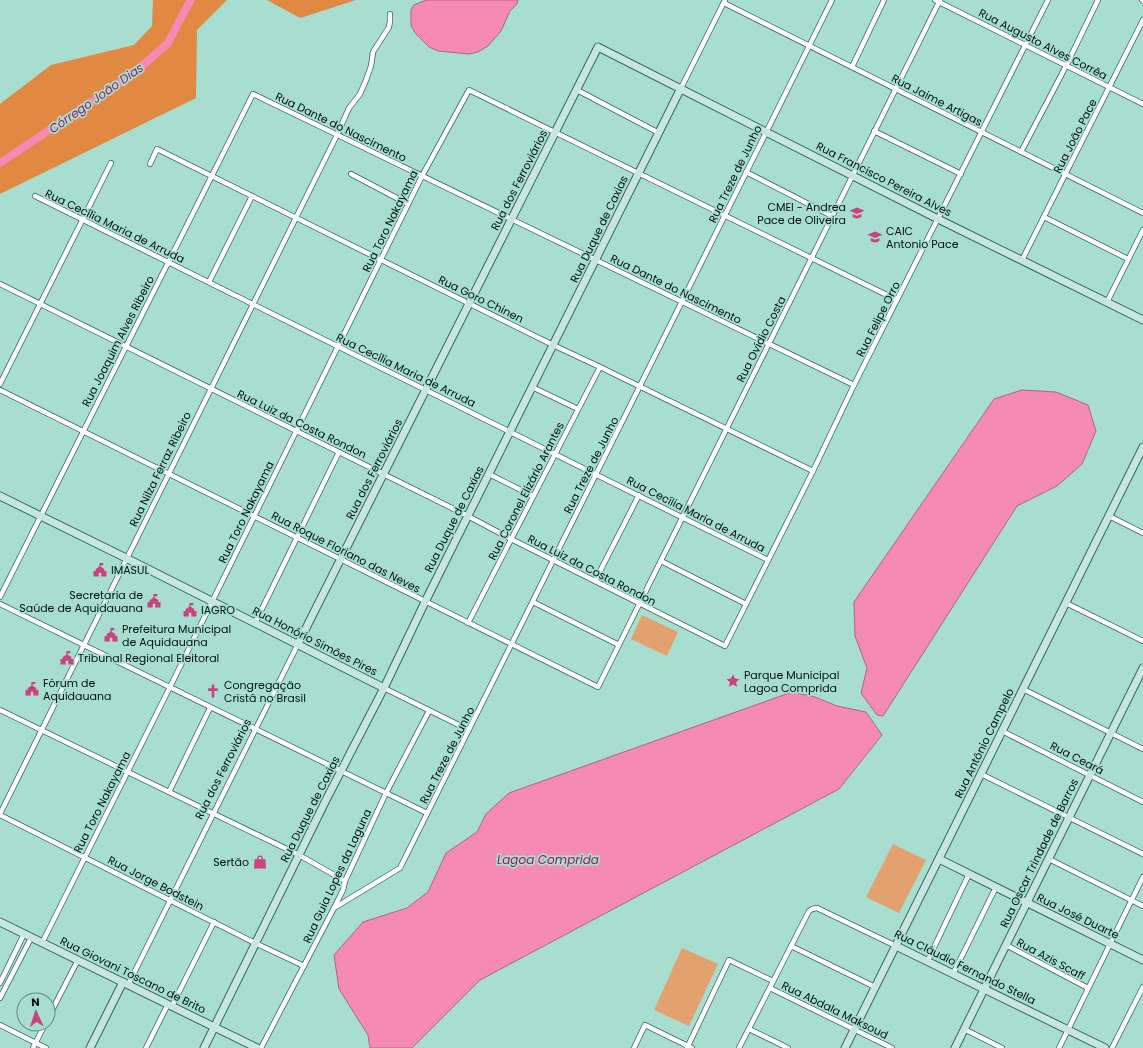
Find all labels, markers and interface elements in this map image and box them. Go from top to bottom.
street label: Rua Augusto Alves Corrêa [976,5,1110,83]
water label: Córrego João Dias [45,59,147,137]
street label: Rua Jaime Artigas [889,70,985,130]
street label: Rua Dante do Nascimento [273,88,409,166]
street label: Rua João Pace [1049,96,1101,176]
street label: Rua Treze de Junho [704,122,766,226]
street label: Rua dos Ferroviários [487,127,551,233]
street label: Rua Francisco Pereira Alves [813,138,955,220]
street label: Rua Toro Nakayama [358,167,422,275]
street label: Rua Duque de Caxias [566,172,632,285]
street label: Rua Cecília Maria de Arruda [43,185,187,267]
place label: CMEI - Andrea Pace de Oliveira [757,199,846,228]
school or university icon: CMEI - Andrea Pace de Oliveira [849,205,865,221]
place label: CAIC Antonio Pace [886,223,959,252]
school or university icon: CAIC Antonio Pace [867,229,883,245]
street label: Rua Dante do Nascimento [608,250,744,328]
street label: Rua Goro Chinen [436,271,526,327]
street label: Rua Joaquim Alves Ribeiro [78,273,158,409]
street label: Rua Felipe Orro [852,278,904,360]
street label: Rua Ovídio Costa [732,293,790,385]
street label: Rua Cecília Maria de Arruda [334,329,478,411]
street label: Rua Luiz da Costa Rondon [235,386,369,462]
street label: Rua Nilza Ferraz Ribeiro [125,409,195,529]
street label: Rua Treze de Junho [560,414,622,516]
street label: Rua dos Ferroviários [342,416,406,522]
street label: Rua Coronel Elizário Arantes [484,419,568,563]
street label: Rua Toro Nakayama [214,458,278,566]
street label: Rua Duque de Caxias [420,463,488,575]
street label: Rua Cecília Maria de Arruda [624,472,768,556]
street label: Rua Roque Floriano das Neves [269,507,424,597]
street label: Rua Luiz da Costa Rondon [525,531,659,609]
public building icon: IMASUL [92,562,108,578]
place label: IMASUL [111,562,149,578]
place label: Secretaria de Saúde de Aquidauana [19,587,143,616]
public building icon: Secretaria de Saúde de Aquidauana [146,593,162,609]
public building icon: IAGRO [182,602,198,618]
place label: IAGRO [201,602,235,618]
street label: Rua Honório Simões Pires [250,602,381,680]
place label: Prefeitura Municipal de Aquidauana [122,621,231,650]
public building icon: Prefeitura Municipal de Aquidauana [103,627,119,643]
public building icon: Tribunal Regional Eleitoral [59,650,75,666]
place label: Tribunal Regional Eleitoral [78,650,219,666]
place label: Parque Municipal Lagoa Comprida [744,667,839,696]
place icon: Parque Municipal Lagoa Comprida [725,673,741,689]
place label: Fórum de Aquidauana [43,675,111,704]
place label: Congregação Cristâ no Brasil [224,677,306,706]
public building icon: Fórum de Aquidauana [24,681,40,697]
church icon: Congregação Cristâ no Brasil [205,683,221,699]
street label: Rua Antônio Campelo [950,685,1018,801]
street label: Rua Treze de Junho [416,704,478,806]
street label: Rua dos Ferroviários [191,716,255,822]
street label: Rua Ceará [1047,738,1107,778]
street label: Rua Toro Nakayama [69,749,135,855]
street label: Rua Duque de Caxias [276,753,344,865]
street label: Rua Oscar Trindade de Barros [996,776,1082,930]
street label: Rua Guia Lopes da Laguna [299,806,375,946]
water label: Lagoa Comprida [497,851,599,868]
street label: Rua Jorge Bodstein [105,852,207,914]
place label: Sertão [213,854,249,870]
shop icon: Sertão [252,854,268,870]
street label: Rua José Duarte [1034,889,1122,943]
street label: Rua Cláudio Fernando Stella [892,926,1038,1008]
street label: Rua Giovani Toscano de Brito [57,933,209,1017]
street label: Rua Azis Scaff [1014,934,1089,984]
street label: Rua Abdala Maksoud [779,977,891,1043]
north arrow [16,992,56,1032]
text: N [31,994,40,1010]

